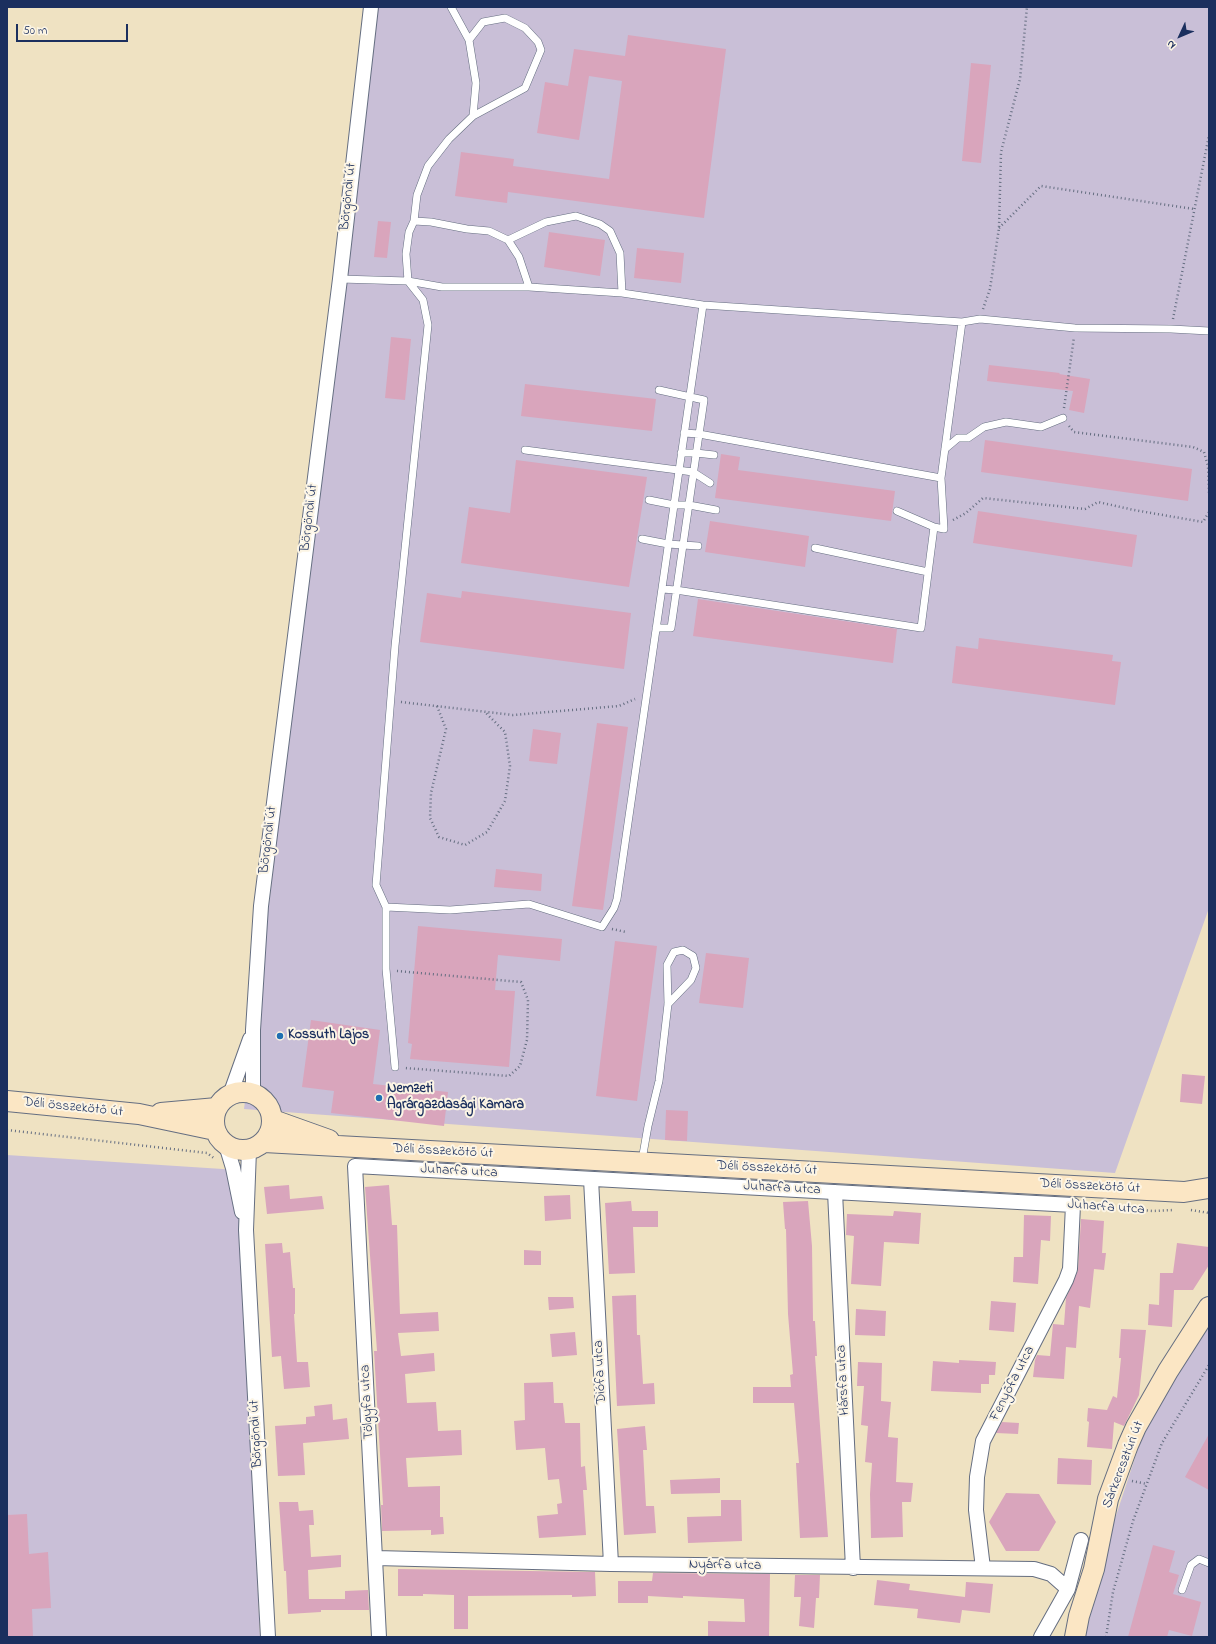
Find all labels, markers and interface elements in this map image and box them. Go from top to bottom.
scale bar [18,16,130,42]
north arrow [1160,16,1200,56]
text: 50 m [23,22,47,40]
text: N [1163,36,1180,53]
street label: Börgöndi út [337,162,361,232]
street label: Börgöndi út [298,483,322,553]
street label: Börgöndi út [257,805,281,875]
place label: Kossuth Lajos [288,1028,369,1044]
marker: Kossuth Lajos [275,1031,285,1041]
place label: Nemzeti Agrárgazdasági Kamara [387,1082,524,1114]
marker: Nemzeti Agrárgazdasági Kamara [374,1093,384,1103]
street label: Déli összekötő út [22,1094,124,1122]
street label: Déli összekötő út [393,1141,493,1163]
street label: Déli összekötő út [717,1158,817,1180]
street label: Juharfa utca [420,1162,498,1182]
street label: Déli összekötő út [1040,1176,1140,1198]
street label: Juharfa utca [743,1179,821,1199]
street label: Juharfa utca [1067,1197,1145,1219]
street label: Diófa utca [591,1340,611,1404]
street label: Hársfa utca [834,1344,854,1416]
street label: Fenyőfa utca [987,1344,1039,1424]
street label: Tölgyfa utca [358,1364,378,1440]
street label: Börgöndi út [247,1400,267,1468]
street label: Sárkeresztúri út [1100,1419,1148,1511]
street label: Nyárfa utca [689,1557,761,1575]

